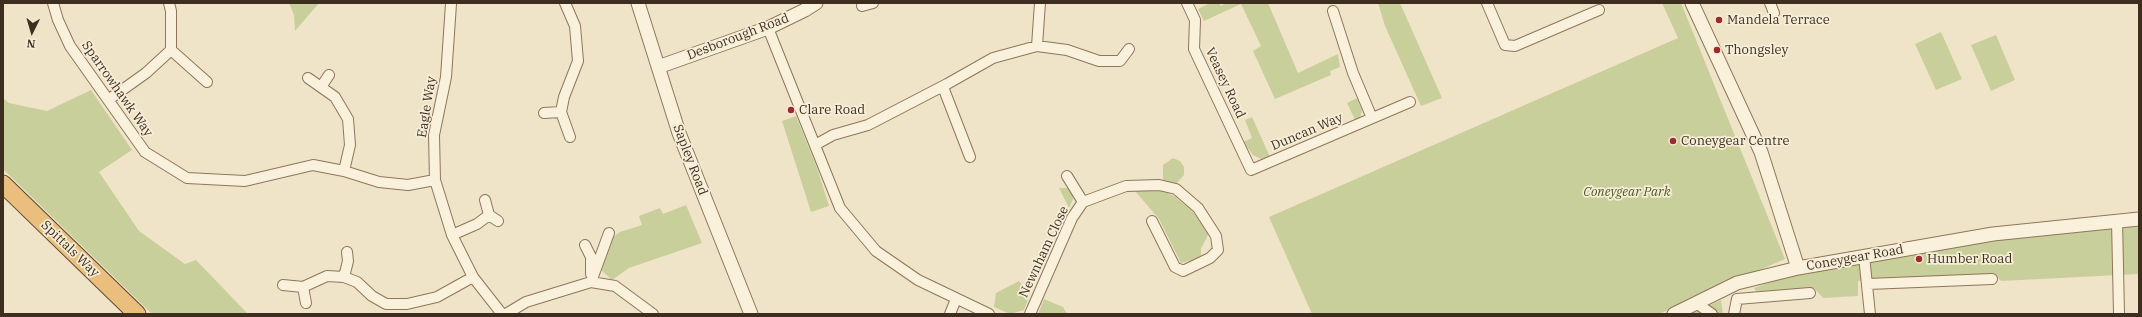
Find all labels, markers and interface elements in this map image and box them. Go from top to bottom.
street label: Desborough Road [685,10,791,64]
north arrow [12,12,52,52]
place label: Mandela Terrace [1727,12,1830,28]
marker: Mandela Terrace [1714,15,1724,25]
text: N [26,37,36,51]
street label: Sparrowhawk Way [78,38,156,140]
place label: Thongsley [1725,42,1788,58]
street label: Veasey Road [1202,45,1248,121]
marker: Thongsley [1712,45,1722,55]
street label: Eagle Way [414,75,440,139]
place label: Clare Road [799,102,865,118]
marker: Clare Road [786,105,796,115]
street label: Duncan Way [1269,110,1345,154]
street label: Sapley Road [669,122,711,198]
place label: Coneygear Centre [1681,133,1789,149]
marker: Coneygear Centre [1668,136,1678,146]
park label: Coneygear Park [1583,184,1671,200]
street label: Newnham Close [1016,204,1072,300]
street label: Spittals Way [38,217,102,281]
street label: Coneygear Road [1805,242,1905,274]
place label: Humber Road [1927,251,2012,267]
marker: Humber Road [1914,254,1924,264]

